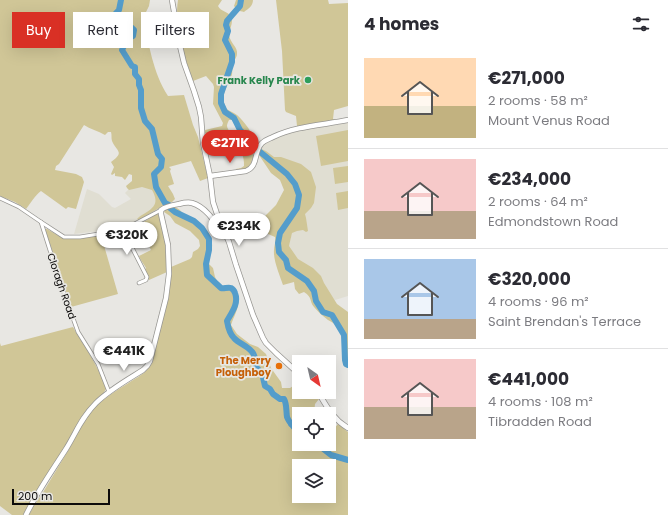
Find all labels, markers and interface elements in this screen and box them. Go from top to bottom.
chip: Buy [12,12,65,48]
chip: Rent [73,12,133,48]
chip: Filters [141,12,209,48]
text: 4 homes [364,12,439,36]
icon: filters [630,13,652,35]
text: €271,000 [488,66,565,90]
place label: Frank Kelly Park [217,73,301,88]
icon: home [396,74,444,122]
marker: Frank Kelly Park [303,75,313,85]
text: 2 rooms · 58 m² [488,91,588,110]
text: Mount Venus Road [488,111,610,130]
pin: €271K [202,130,258,164]
text: €271K [211,133,249,152]
text: €234,000 [488,167,571,191]
icon: home [396,175,444,223]
text: 2 rooms · 64 m² [488,192,588,211]
text: Edmondstown Road [488,212,618,231]
pin: €234K [211,213,267,247]
text: €234K [217,216,261,235]
pin: €320K [99,222,155,256]
text: €320K [105,225,149,244]
street label: Cloragh Road [43,251,80,321]
text: €320,000 [488,267,571,291]
icon: home [396,275,444,323]
text: 4 rooms · 96 m² [488,292,589,311]
text: Saint Brendan's Terrace [488,312,641,331]
pin: €441K [96,338,152,372]
text: €441K [103,341,145,360]
place label: The Merry Ploughboy [216,353,272,380]
north arrow [292,355,336,399]
map controls [292,355,336,503]
marker: The Merry Ploughboy [274,361,284,371]
text: €441,000 [488,367,569,391]
icon: home [396,375,444,423]
text: 4 rooms · 108 m² [488,392,593,411]
button: locate [292,407,336,451]
text: Tibradden Road [488,412,592,431]
button: layers [292,459,336,503]
scale bar [12,487,110,506]
text: 200 m [18,488,52,504]

